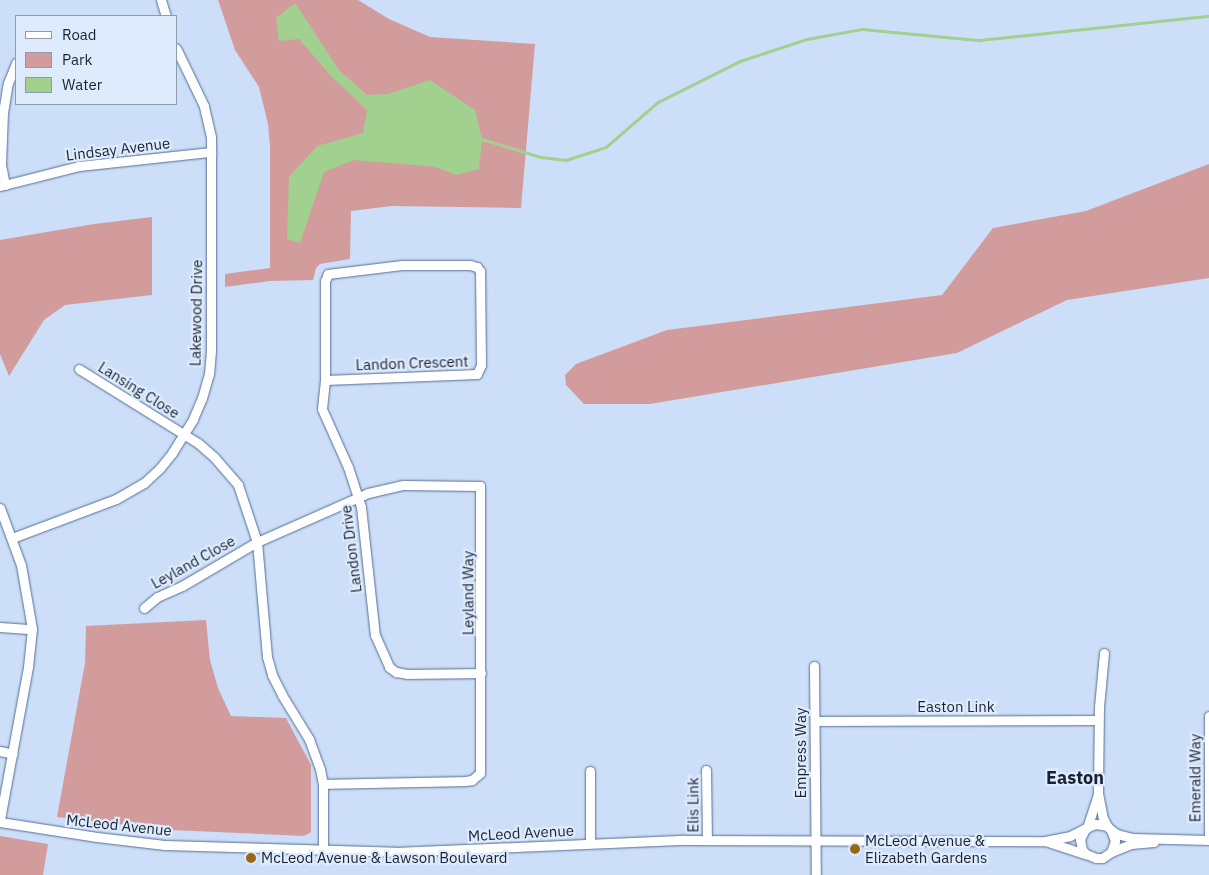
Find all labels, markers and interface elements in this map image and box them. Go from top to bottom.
legend [15,15,178,105]
text: Road [62,25,97,44]
text: Park [62,50,92,69]
text: Water [62,75,102,94]
street label: Lindsay Avenue [65,134,171,164]
street label: Lakewood Drive [186,260,206,366]
street label: Landon Crescent [355,352,469,374]
street label: Lansing Close [95,358,183,422]
street label: Landon Drive [337,504,365,594]
street label: Leyland Close [148,532,238,592]
street label: Leyland Way [459,551,477,635]
street label: Easton Link [917,698,995,716]
street label: Empress Way [792,708,810,798]
street label: Emerald Way [1186,734,1204,822]
district label: Easton [1046,767,1104,789]
street label: Elis Link [684,777,702,833]
street label: McLeod Avenue [65,811,173,839]
street label: McLeod Avenue [468,821,574,845]
place label: McLeod Avenue & Elizabeth Gardens [865,831,987,866]
marker: McLeod Avenue & Elizabeth Gardens [849,843,861,855]
place label: McLeod Avenue & Lawson Boulevard [261,849,508,867]
marker: McLeod Avenue & Lawson Boulevard [245,852,257,864]

